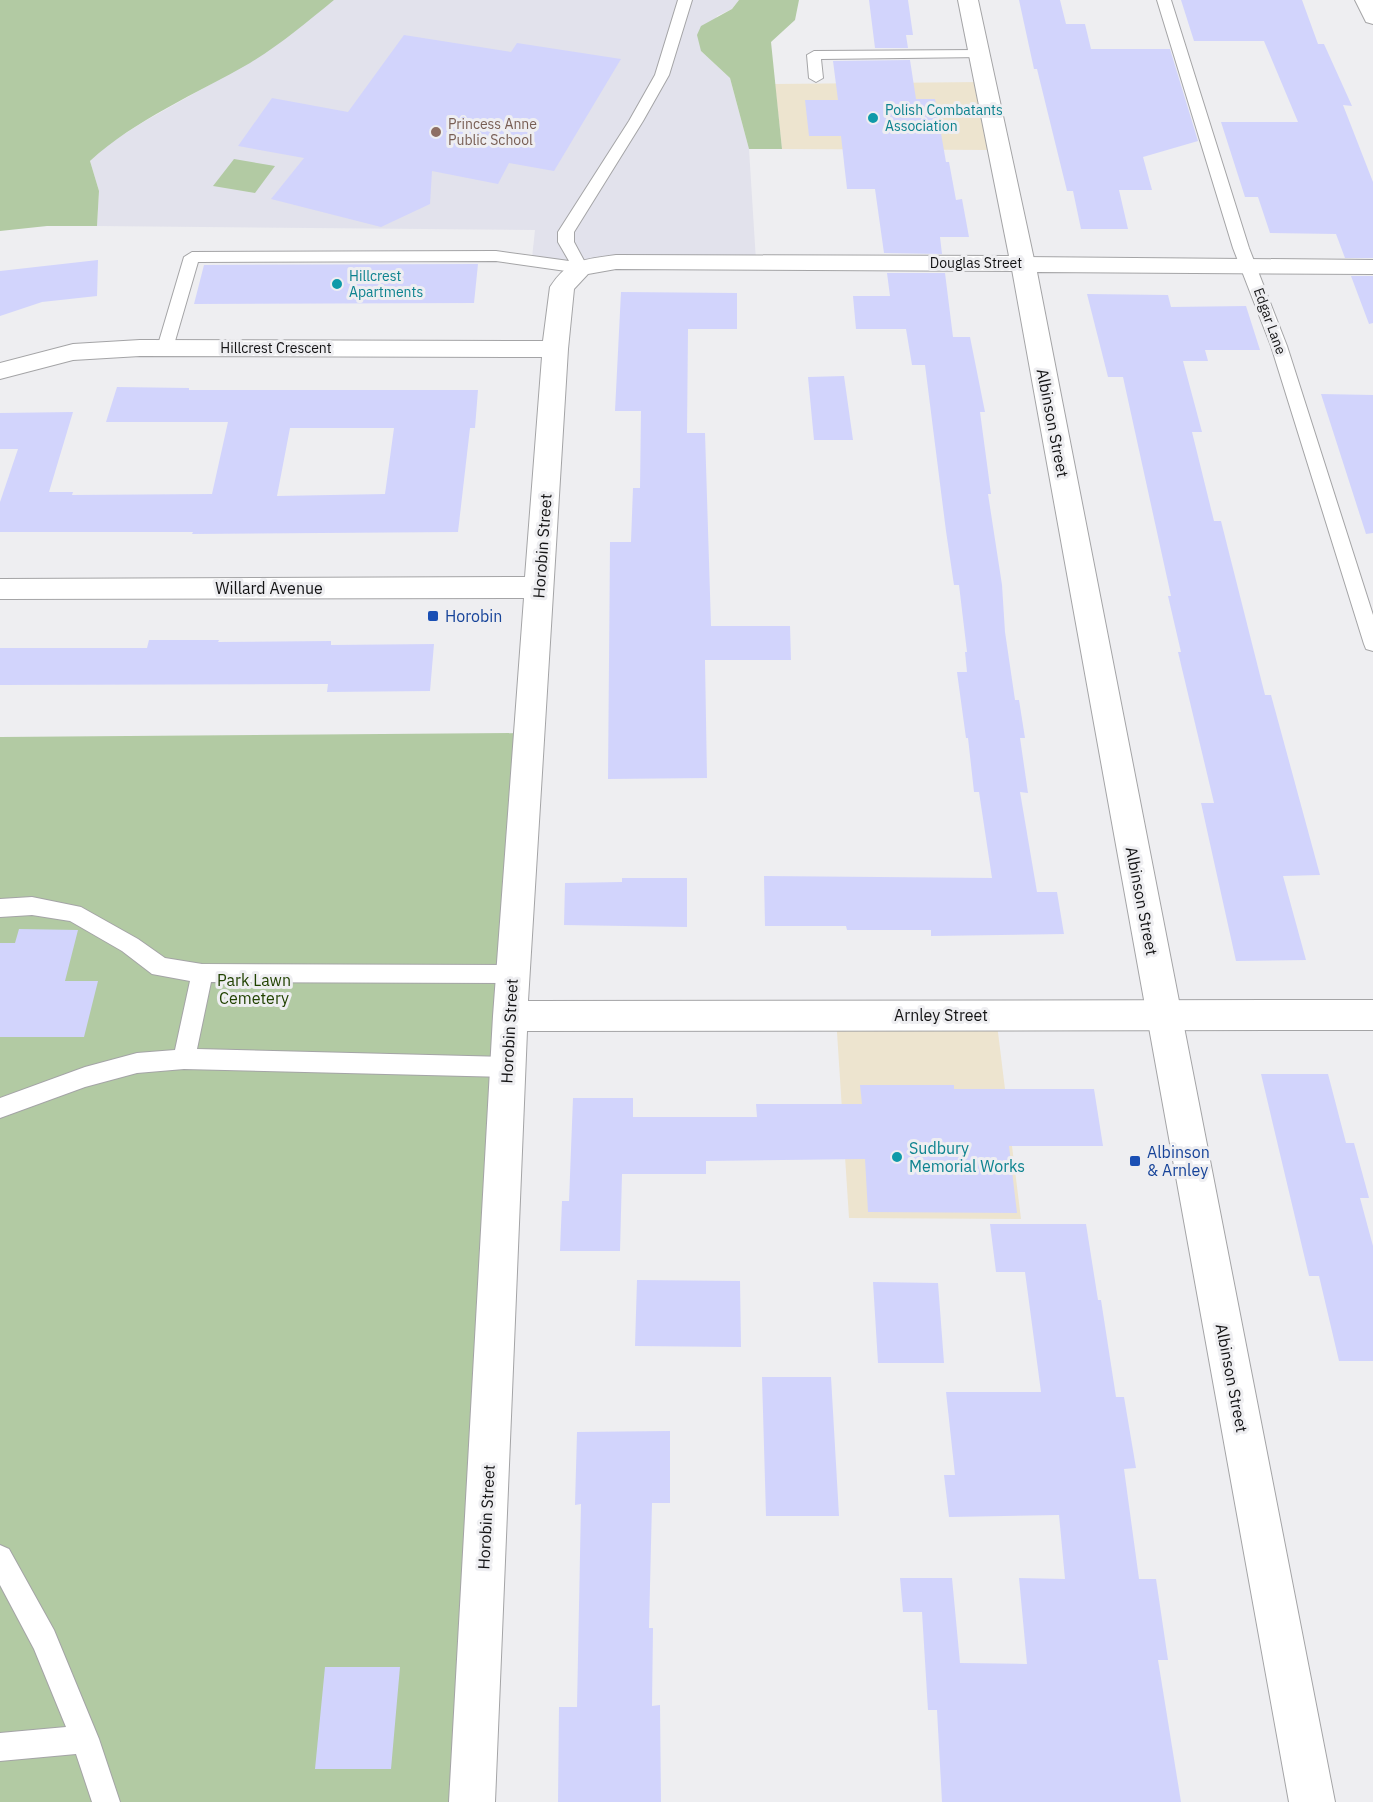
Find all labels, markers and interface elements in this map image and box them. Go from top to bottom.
place label: Polish Combatants Association [885,101,1003,135]
marker: Polish Combatants Association [866,111,880,125]
place label: Princess Anne Public School [448,115,537,149]
marker: Princess Anne Public School [429,125,443,139]
street label: Douglas Street [930,254,1022,272]
place label: Hillcrest Apartments [349,267,423,301]
marker: Hillcrest Apartments [330,277,344,291]
street label: Edgar Lane [1250,285,1290,357]
street label: Hillcrest Crescent [220,339,332,357]
street label: Albinson Street [1033,367,1073,479]
street label: Horobin Street [528,493,556,599]
street label: Willard Avenue [215,578,323,598]
place label: Horobin [445,606,502,626]
marker: Horobin [426,609,440,623]
street label: Albinson Street [1122,845,1162,957]
park label: Park Lawn Cemetery [217,970,291,1008]
street label: Horobin Street [496,978,522,1084]
street label: Arnley Street [894,1005,988,1025]
place label: Sudbury Memorial Works [909,1138,1025,1176]
place label: Albinson & Arnley [1147,1142,1210,1180]
marker: Sudbury Memorial Works [890,1150,904,1164]
marker: Albinson & Arnley [1128,1154,1142,1168]
street label: Albinson Street [1212,1322,1252,1434]
street label: Horobin Street [473,1464,499,1570]

